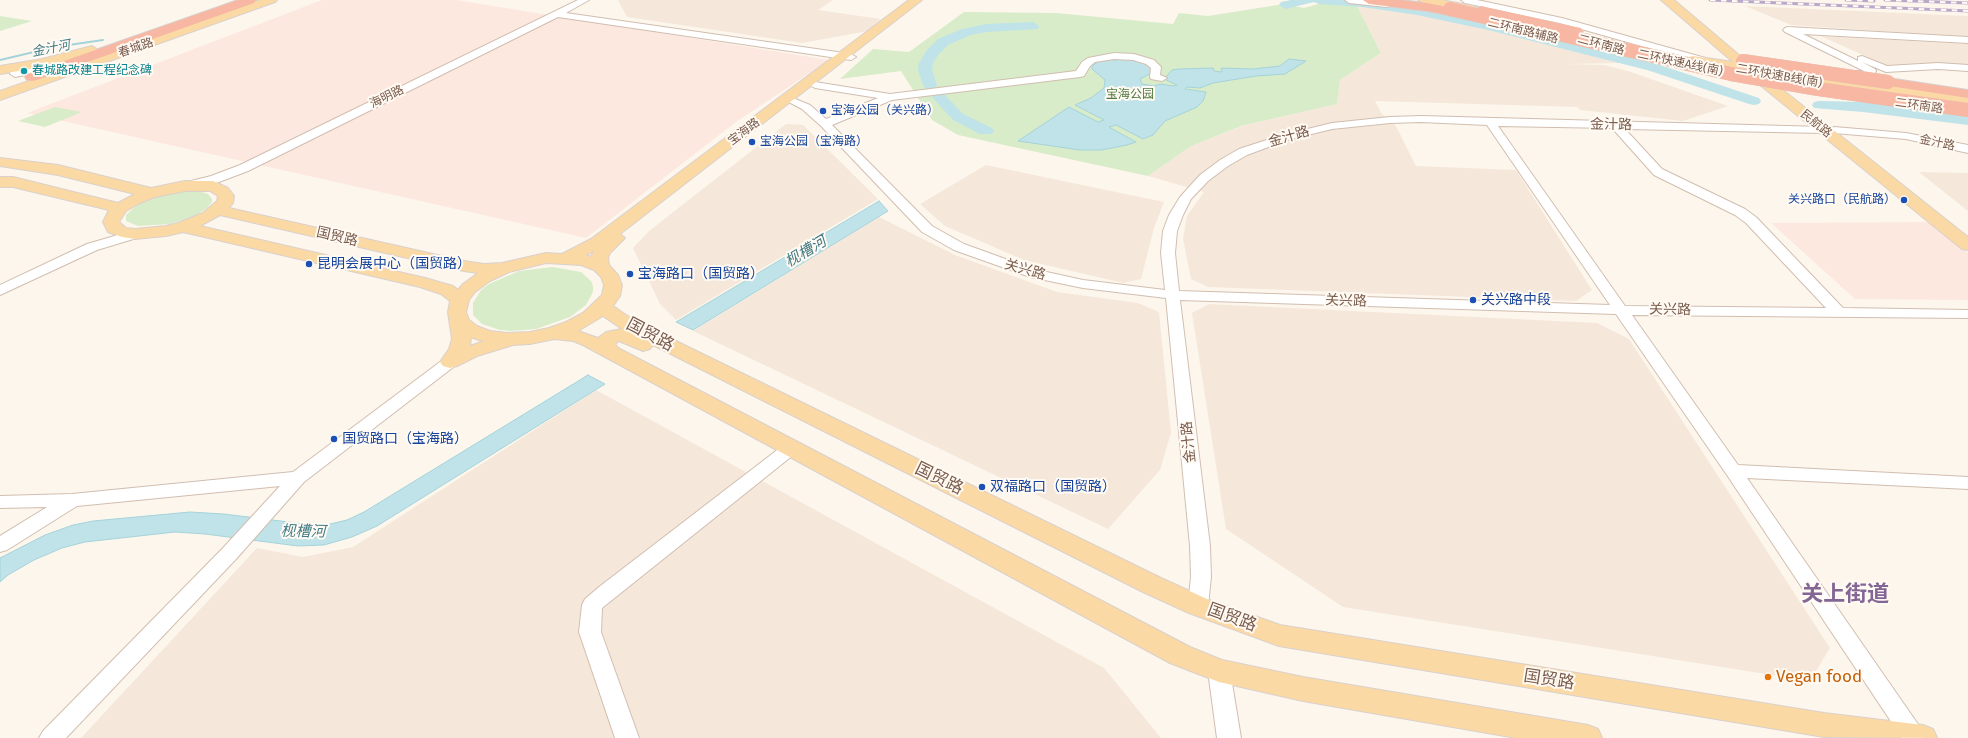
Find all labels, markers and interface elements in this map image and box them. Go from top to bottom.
street label: 二环南路辅路 [1486,15,1560,47]
street label: 二环南路 [1576,32,1626,58]
street label: 春城路 [117,35,155,61]
water label: 金汁河 [30,38,72,60]
street label: 二环快速A线(南) [1636,47,1724,79]
street label: 二环快速B线(南) [1735,61,1823,91]
place label: 春城路改建工程纪念碑 [32,64,152,78]
marker: 春城路改建工程纪念碑 [19,66,29,76]
street label: 海明路 [368,83,406,111]
park label: 宝海公园 [1106,88,1154,102]
street label: 二环南路 [1894,96,1944,116]
place label: 宝海公园（关兴路） [831,104,939,118]
marker: 宝海公园（关兴路） [818,106,828,116]
street label: 民航路 [1797,107,1835,141]
street label: 宝海路 [725,115,763,149]
street label: 金汁路 [1590,116,1632,134]
street label: 金汁路 [1266,123,1312,151]
street label: 金汁路 [1918,132,1956,154]
place label: 宝海公园（宝海路） [760,135,868,149]
marker: 宝海公园（宝海路） [747,137,757,147]
place label: 关兴路口（民航路） [1788,193,1896,207]
marker: 关兴路口（民航路） [1899,195,1909,205]
street label: 国贸路 [315,224,359,250]
water label: 枧槽河 [782,233,830,271]
place label: 昆明会展中心（国贸路） [317,256,471,272]
street label: 关兴路 [1002,256,1048,284]
marker: 昆明会展中心（国贸路） [304,259,314,269]
place label: 宝海路口（国贸路） [638,266,764,282]
marker: 宝海路口（国贸路） [625,269,635,279]
street label: 关兴路 [1325,292,1367,310]
place label: 关兴路中段 [1481,292,1551,308]
marker: 关兴路中段 [1468,295,1478,305]
street label: 关兴路 [1649,301,1691,319]
street label: 国贸路 [623,314,677,356]
street label: 金汁路 [1178,420,1200,464]
place label: 国贸路口（宝海路） [342,431,468,447]
marker: 国贸路口（宝海路） [329,434,339,444]
street label: 国贸路 [912,459,966,499]
place label: 双福路口（国贸路） [990,479,1116,495]
marker: 双福路口（国贸路） [977,482,987,492]
water label: 枧槽河 [280,523,326,541]
district label: 关上街道 [1801,582,1889,608]
street label: 国贸路 [1205,600,1259,636]
street label: 国贸路 [1522,666,1576,694]
place label: Vegan food [1776,667,1862,687]
marker: Vegan food [1763,672,1773,682]

